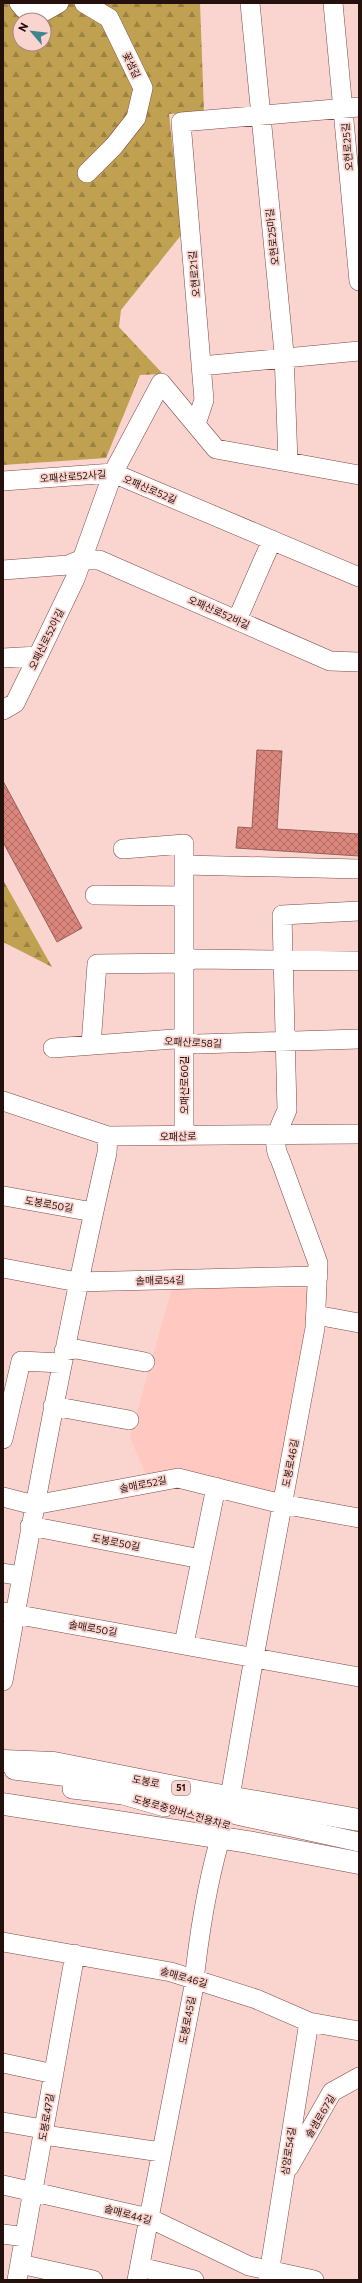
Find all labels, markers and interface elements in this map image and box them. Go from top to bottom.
north arrow [12,12,52,52]
text: N [15,20,30,34]
street label: 꽃샘길 [121,50,143,80]
street label: 오현로25길 [339,123,355,171]
street label: 오현로25마길 [263,208,281,266]
street label: 오현로21길 [186,250,202,298]
street label: 오패산로52사길 [39,468,107,484]
street label: 오패산로52길 [121,472,179,506]
street label: 오패산로52바길 [186,593,252,631]
street label: 오패산로52아길 [26,606,66,672]
street label: 오패산로58길 [164,1034,222,1050]
street label: 오패산로60길 [178,1056,190,1114]
street label: 오패산로 [159,1130,197,1142]
street label: 도봉로50길 [24,1194,74,1214]
street label: 솔매로54길 [136,1274,184,1286]
street label: 도봉로46길 [279,1438,301,1488]
street label: 솔매로52길 [118,1474,168,1494]
street label: 도봉로50길 [91,1531,141,1553]
street label: 솔매로50길 [68,1618,118,1638]
street label: 도봉로 [131,1772,161,1790]
road number: 51 [172,1781,190,1795]
street label: 도봉로중앙버스전용차로 [132,1792,232,1832]
street label: 솔매로46길 [159,1964,209,1990]
street label: 도봉로45길 [176,1995,198,2045]
street label: 도봉로47길 [36,2092,56,2142]
street label: 솔샘로67길 [302,2092,338,2140]
street label: 삼양로54길 [278,2126,298,2176]
street label: 솔매로44길 [103,2202,153,2226]

